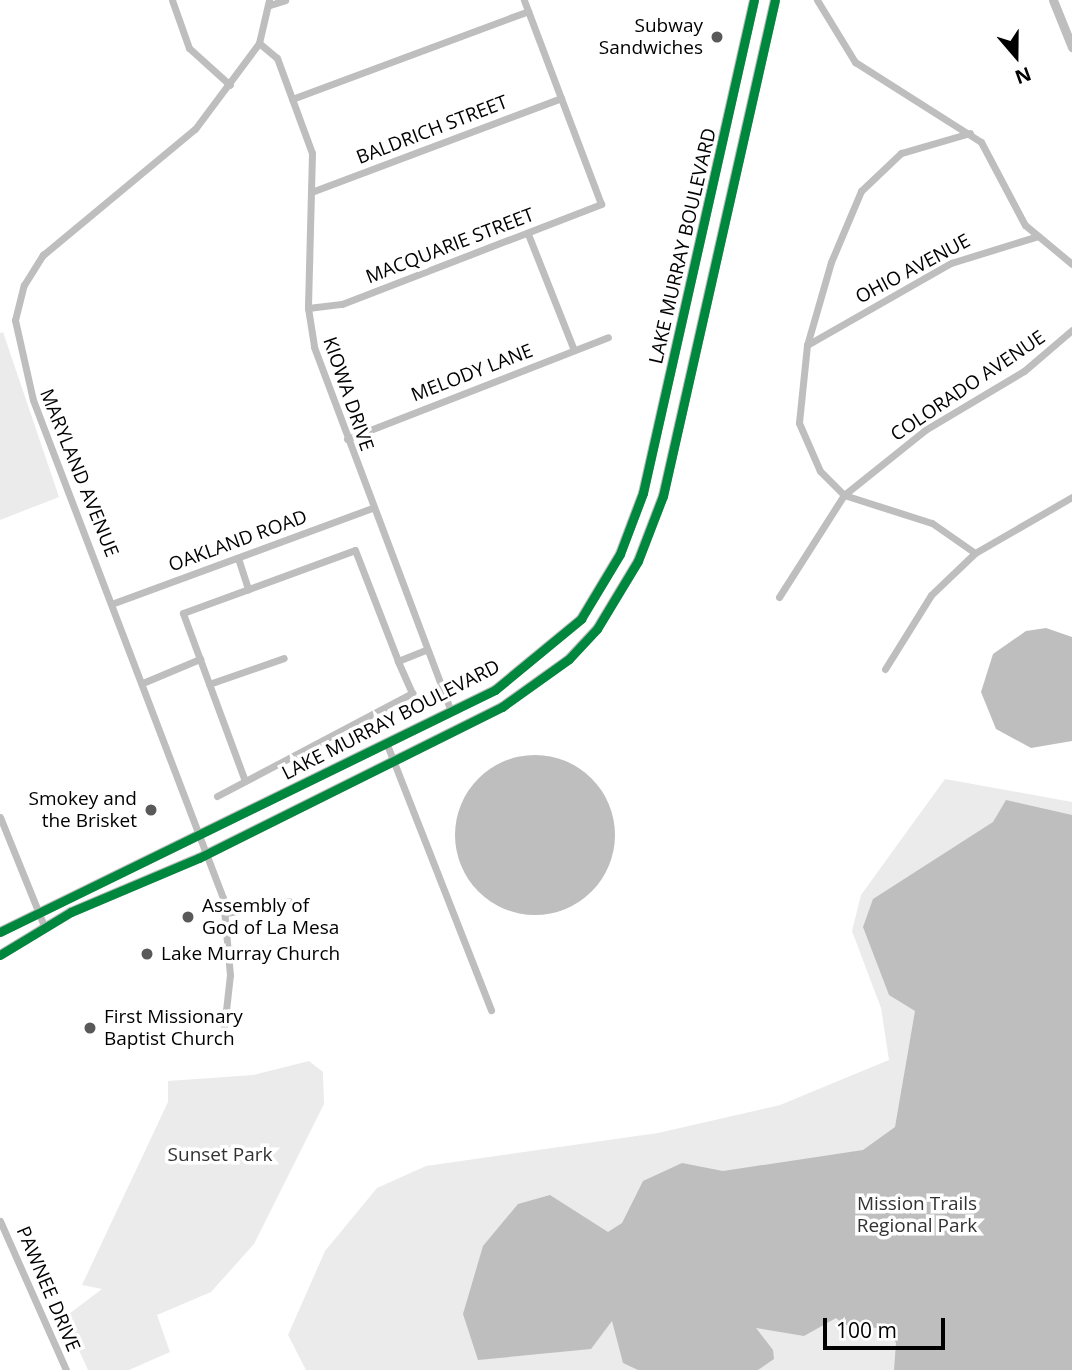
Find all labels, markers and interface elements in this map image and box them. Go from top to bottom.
place label: Subway Sandwiches [599,15,703,59]
north arrow [981,21,1051,91]
marker: Subway Sandwiches [709,29,725,45]
text: N [1011,61,1035,91]
street label: BALDRICH STREET [353,91,511,169]
street label: LAKE MURRAY BOULEVARD [645,126,721,366]
street label: MACQUARIE STREET [363,203,537,289]
street label: OHIO AVENUE [852,229,974,309]
street label: COLORADO AVENUE [886,326,1050,446]
street label: KIOWA DRIVE [318,334,378,454]
street label: MELODY LANE [408,339,536,407]
street label: MARYLAND AVENUE [35,386,123,560]
street label: OAKLAND ROAD [166,505,310,577]
street label: LAKE MURRAY BOULEVARD [278,655,504,785]
place label: Smokey and the Brisket [29,788,137,832]
marker: Smokey and the Brisket [143,802,159,818]
place label: Assembly of God of La Mesa [202,895,339,939]
marker: Assembly of God of La Mesa [180,909,196,925]
place label: Lake Murray Church [161,943,340,965]
marker: Lake Murray Church [139,946,155,962]
place label: First Missionary Baptist Church [104,1006,243,1050]
marker: First Missionary Baptist Church [82,1020,98,1036]
park label: Sunset Park [168,1144,272,1166]
park label: Mission Trails Regional Park [857,1193,977,1237]
street label: PAWNEE DRIVE [11,1223,85,1355]
scale bar [827,1304,950,1348]
text: 100 m [836,1316,897,1344]

